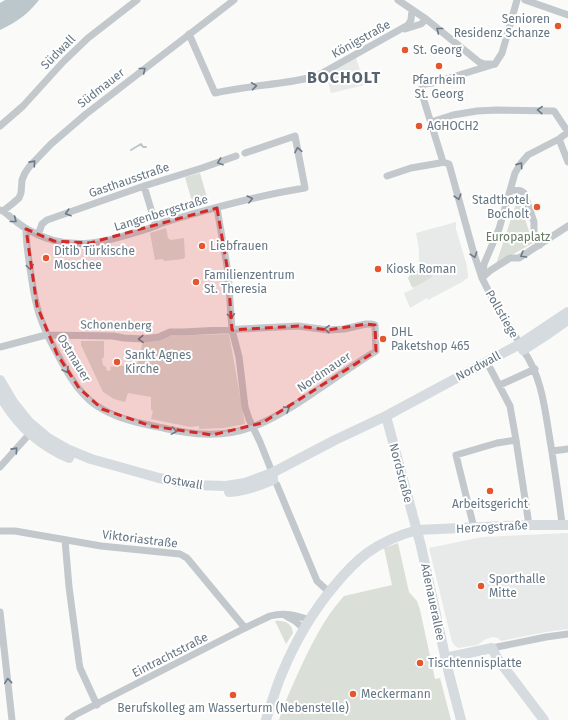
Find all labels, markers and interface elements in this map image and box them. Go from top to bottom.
place label: Senioren Residenz Schanze [454,12,550,40]
street label: Königstraße [329,17,393,61]
marker: Senioren Residenz Schanze [553,21,563,31]
one-way arrow [437,28,444,35]
street label: Südwall [38,32,78,72]
place label: St. Georg [413,43,463,57]
marker: St. Georg [400,45,410,55]
marker: Pfarrheim St. Georg [434,61,444,71]
street label: Südmauer [75,65,128,111]
one-way arrow [139,68,146,75]
district label: BOCHOLT [307,68,381,87]
place label: Pfarrheim St. Georg [412,73,466,101]
one-way arrow [251,82,257,91]
one-way arrow [537,106,543,115]
place label: AGHOCH2 [427,119,479,133]
marker: AGHOCH2 [414,121,424,131]
one-way arrow [294,147,302,153]
one-way arrow [217,157,224,166]
one-way arrow [29,160,36,167]
street label: Gasthausstraße [87,160,171,200]
one-way arrow [515,162,523,169]
street label: Langenbergstraße [112,192,210,234]
place label: Stadthotel Bocholt [472,193,530,221]
one-way arrow [453,194,462,201]
one-way arrow [246,195,253,204]
marker: Stadthotel Bocholt [532,202,542,212]
one-way arrow [65,208,72,217]
one-way arrow [10,215,17,222]
park label: Europaplatz [486,230,550,244]
place label: Liebfrauen [210,239,268,253]
marker: Liebfrauen [197,241,207,251]
place label: Ditib Türkische Moschee [54,244,135,272]
one-way arrow [520,250,527,258]
one-way arrow [470,251,478,258]
marker: Ditib Türkische Moschee [41,253,51,263]
place label: Kiosk Roman [386,262,456,276]
one-way arrow [25,264,34,270]
marker: Kiosk Roman [373,264,383,274]
place label: Familienzentrum St. Theresia [204,268,295,296]
marker: Familienzentrum St. Theresia [191,277,201,287]
street label: Pollstiege [483,288,521,340]
one-way arrow [226,313,235,319]
street label: Schonenberg [80,317,153,333]
one-way arrow [324,325,330,334]
place label: DHL Paketshop 465 [391,325,469,353]
street label: Ostmauer [54,332,94,385]
one-way arrow [138,334,144,343]
marker: DHL Paketshop 465 [378,334,388,344]
place label: Sankt Agnes Kirche [125,348,191,376]
street label: Nordwall [453,348,503,384]
street label: Nordmauer [295,349,354,395]
marker: Sankt Agnes Kirche [112,357,122,367]
one-way arrow [61,366,69,373]
one-way arrow [283,407,291,414]
one-way arrow [171,426,177,434]
street label: Nordstraße [386,442,416,504]
one-way arrow [11,447,18,455]
street label: Ostwall [162,472,204,492]
marker: Arbeitsgericht [485,486,495,496]
place label: Arbeitsgericht [452,497,529,511]
street label: Herzogstraße [456,518,528,536]
street label: Viktoriastraße [101,527,179,551]
street label: Adenauerallee [418,562,448,642]
place label: Sporthalle Mitte [489,572,546,600]
marker: Sporthalle Mitte [476,581,486,591]
street label: Eintrachtstraße [130,630,210,680]
place label: Tischtennisplatte [428,656,522,670]
marker: Tischtennisplatte [415,658,425,668]
one-way arrow [4,678,13,684]
place label: Meckermann [361,687,431,701]
marker: Meckermann [348,689,358,699]
marker: Berufskolleg am Wasserturm (Nebenstelle) [228,690,238,700]
place label: Berufskolleg am Wasserturm (Nebenstelle) [117,701,349,715]

